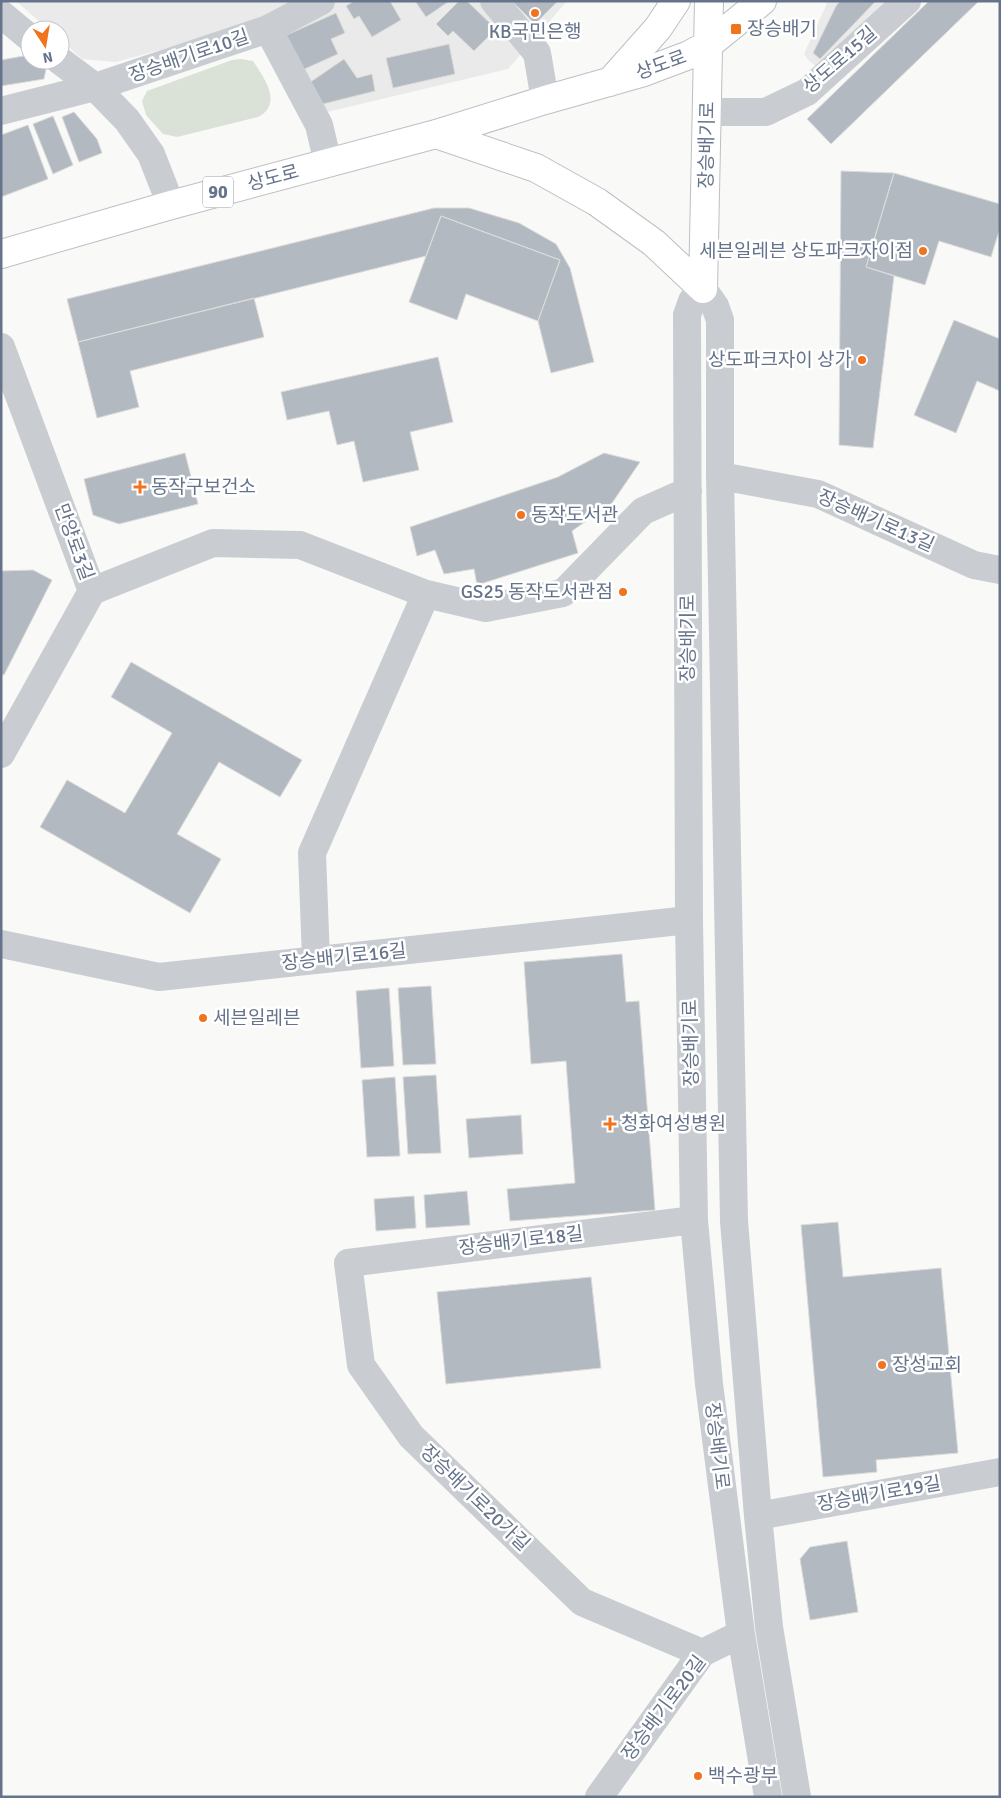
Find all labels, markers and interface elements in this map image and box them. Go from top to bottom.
marker: KB국민은행 [529,7,541,19]
place label: 장승배기 [747,17,817,41]
north arrow [20,20,70,70]
place label: KB국민은행 [489,20,581,44]
street label: 상도로15길 [798,21,882,99]
marker: 장승배기 [729,22,743,36]
street label: 장승배기로10길 [126,24,252,88]
street label: 상도로 [632,45,690,85]
text: N [41,48,54,67]
street label: 장승배기로 [694,101,720,189]
street label: 상도로 [245,160,301,196]
road number: 90 [203,176,233,208]
place label: 세븐일레븐 상도파크자이점 [699,239,913,263]
marker: 세븐일레븐 상도파크자이점 [917,245,929,257]
place label: 상도파크자이 상가 [708,348,852,372]
marker: 상도파크자이 상가 [856,354,868,366]
place label: 동작구보건소 [151,475,256,499]
marker: 동작구보건소 [133,480,147,494]
street label: 장승배기로13길 [814,485,938,557]
street label: 만양로3길 [49,500,99,584]
place label: 동작도서관 [531,503,618,527]
marker: 동작도서관 [515,509,527,521]
place label: GS25 동작도서관점 [461,580,613,604]
marker: GS25 동작도서관점 [617,586,629,598]
street label: 장승배기로 [676,594,700,682]
street label: 장승배기로16길 [280,939,408,975]
street label: 장승배기로 [678,999,704,1087]
place label: 세븐일레븐 [213,1006,300,1030]
marker: 세븐일레븐 [197,1012,209,1024]
place label: 청화여성병원 [621,1112,726,1136]
marker: 청화여성병원 [603,1117,617,1131]
street label: 장승배기로18길 [457,1221,585,1261]
place label: 장성교회 [892,1353,962,1377]
marker: 장성교회 [876,1359,888,1371]
street label: 장승배기로 [700,1401,734,1491]
street label: 장승배기로20가길 [415,1440,535,1556]
street label: 장승배기로19길 [815,1471,943,1517]
street label: 장승배기로20길 [617,1651,711,1765]
place label: 백수광부 [708,1764,778,1788]
marker: 백수광부 [692,1770,704,1782]

